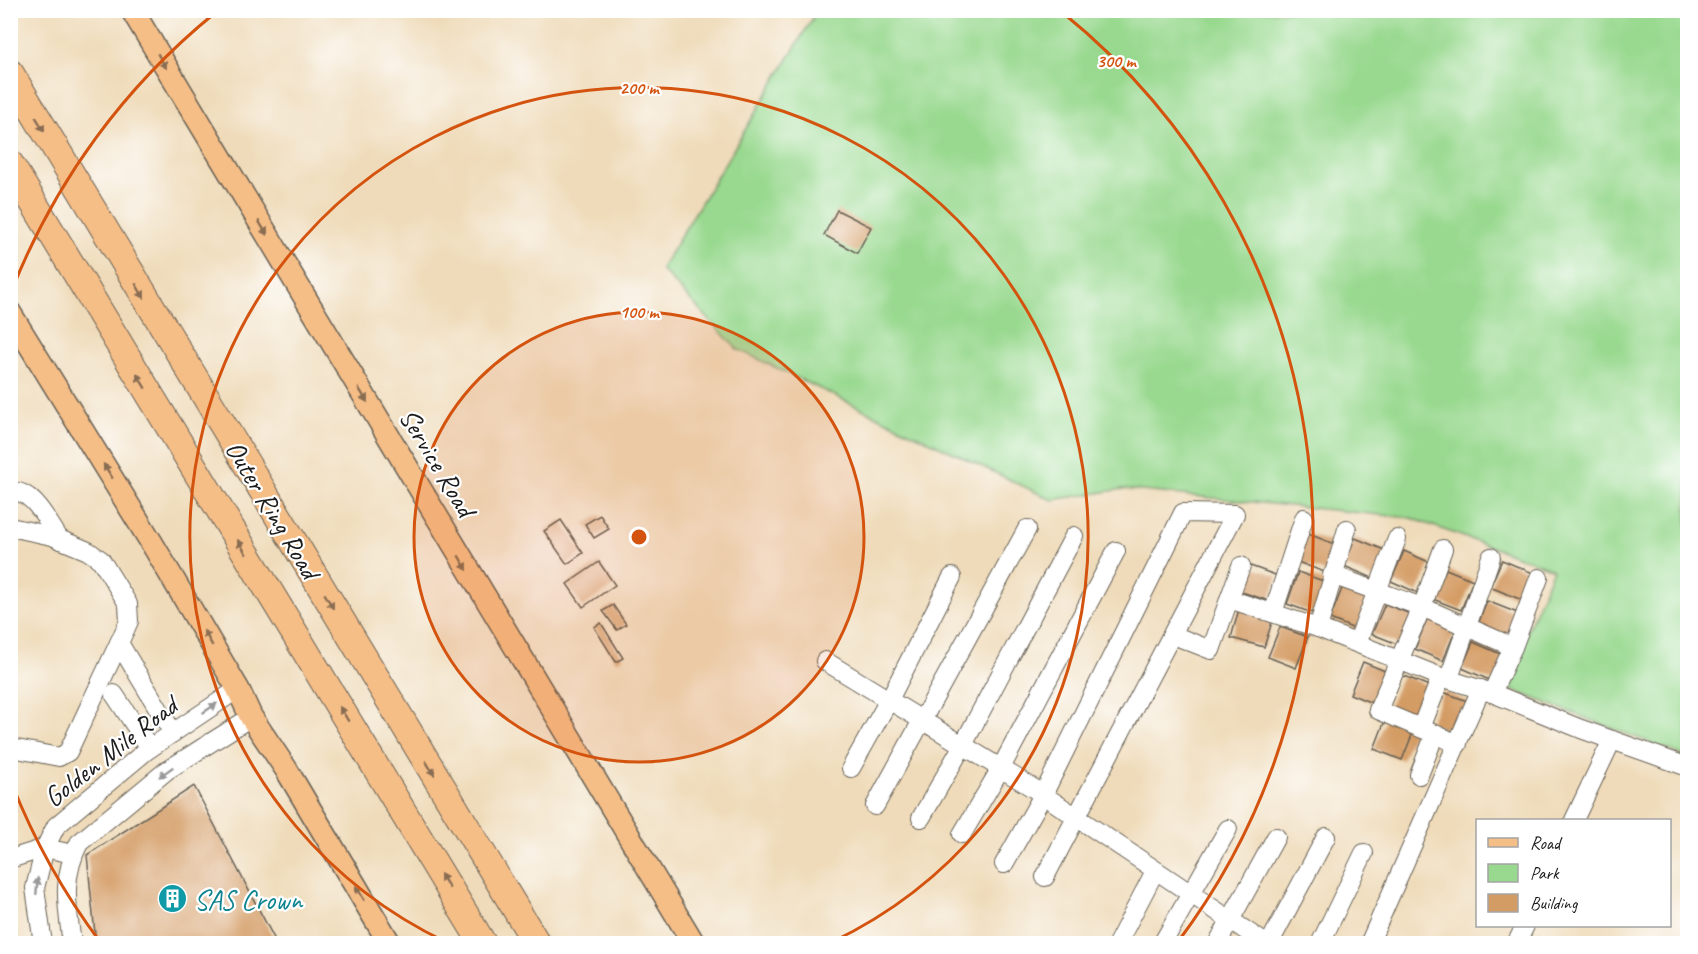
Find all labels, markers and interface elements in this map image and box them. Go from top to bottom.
text: 300 m [1097,50,1137,72]
one-way arrow [157,53,168,69]
text: 200 m [620,77,660,99]
one-way arrow [35,116,46,132]
one-way arrow [257,220,268,236]
one-way arrow [135,283,146,299]
text: 100 m [620,301,660,323]
one-way arrow [136,372,146,389]
one-way arrow [358,387,368,404]
street label: Service Road [392,402,486,526]
street label: Outer Ring Road [218,434,330,588]
one-way arrow [102,463,113,479]
centre of rings [629,527,649,547]
one-way arrow [237,539,248,555]
one-way arrow [458,555,469,571]
one-way arrow [323,593,334,609]
one-way arrow [203,629,213,646]
street label: Golden Mile Road [36,686,187,814]
one-way arrow [202,702,218,713]
one-way arrow [338,706,349,722]
one-way arrow [425,760,436,776]
one-way arrow [159,765,174,777]
legend [1476,819,1671,927]
text: Road [1530,832,1563,854]
text: Park [1530,862,1560,884]
one-way arrow [439,873,450,889]
one-way arrow [32,876,42,895]
place label: SAS Crown [194,882,303,917]
building icon: SAS Crown [157,883,189,915]
one-way arrow [355,884,365,901]
text: Building [1530,892,1579,914]

